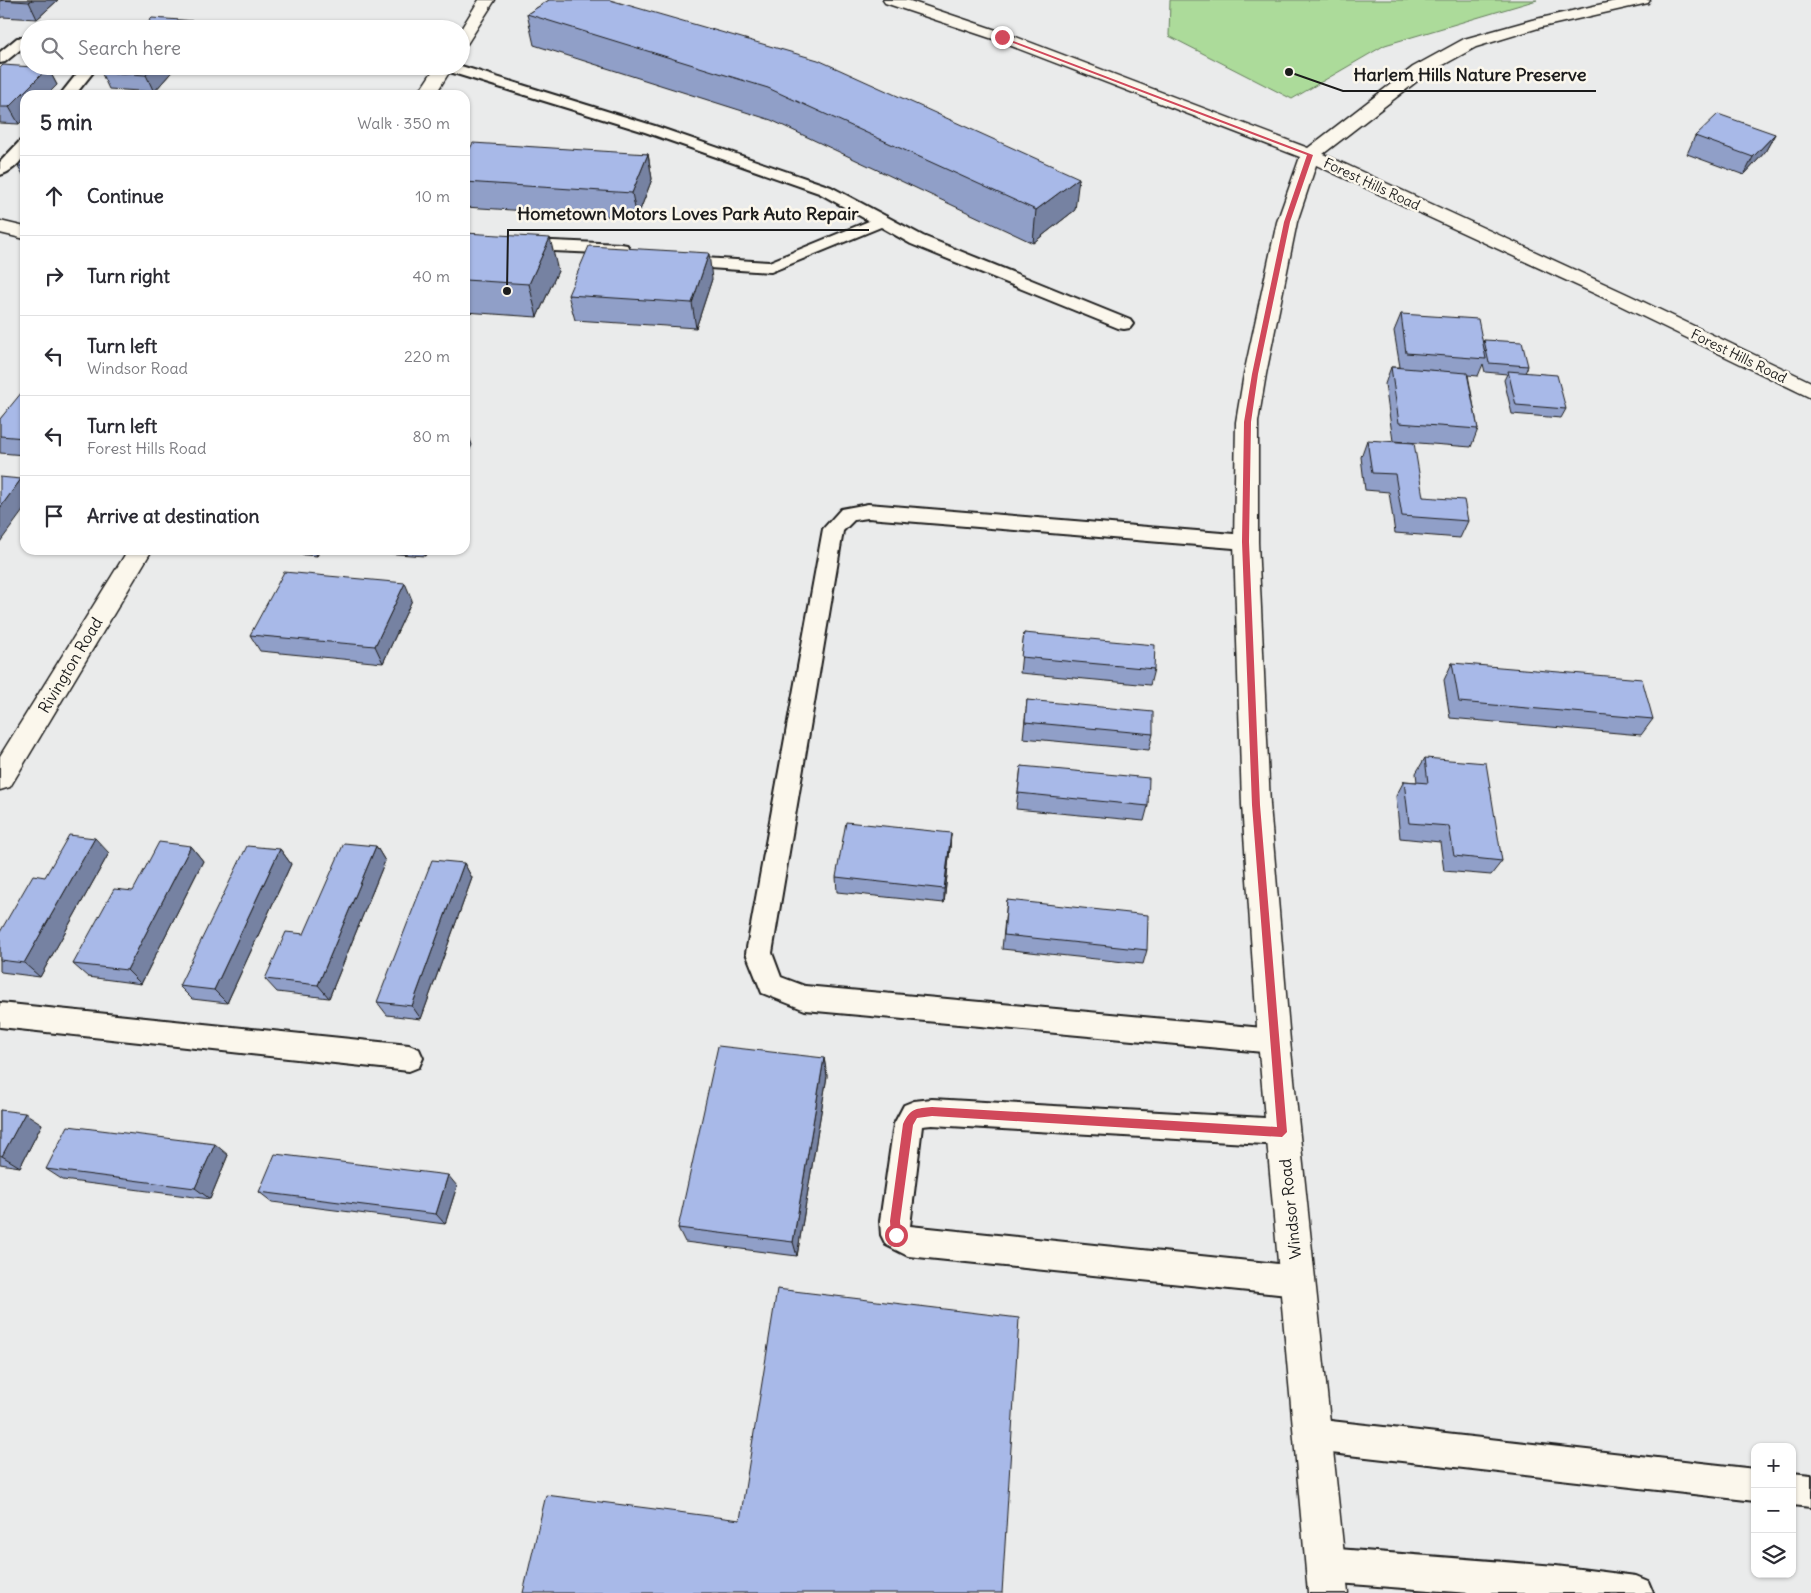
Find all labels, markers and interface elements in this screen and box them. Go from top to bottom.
search box [20,20,470,75]
route end [991,26,1014,49]
icon: search [38,34,66,62]
text: Search here [78,36,181,60]
callout: Harlem Hills Nature Preserve [1343,58,1596,91]
text: Harlem Hills Nature Preserve [1354,63,1587,86]
text: 5 min [40,109,92,136]
text: Walk · 350 m [357,113,450,133]
street label: Forest Hills Road [1321,154,1423,214]
icon: ahead [40,182,68,210]
text: Continue [87,184,164,208]
text: 10 m [415,186,450,206]
callout: Hometown Motors Loves Park Auto Repair [508,197,869,230]
text: Hometown Motors Loves Park Auto Repair [517,202,859,225]
icon: right [40,262,68,290]
text: Turn right [87,264,170,288]
text: 40 m [412,266,450,286]
street label: Forest Hills Road [1688,325,1790,387]
text: Turn left [87,334,157,358]
icon: left [40,342,68,370]
text: 220 m [404,346,450,366]
text: Windsor Road [87,358,188,378]
text: Turn left [87,414,157,438]
icon: left [40,422,68,450]
text: 80 m [412,426,450,446]
text: Forest Hills Road [87,438,206,458]
icon: arrive [40,502,68,530]
text: Arrive at destination [87,504,260,528]
street label: Rivington Road [34,613,106,717]
street label: Windsor Road [1275,1158,1305,1260]
route start [885,1224,908,1247]
map controls [1751,1443,1796,1578]
button: + [1751,1443,1796,1488]
button: − [1751,1488,1796,1533]
button: layers [1751,1533,1796,1578]

